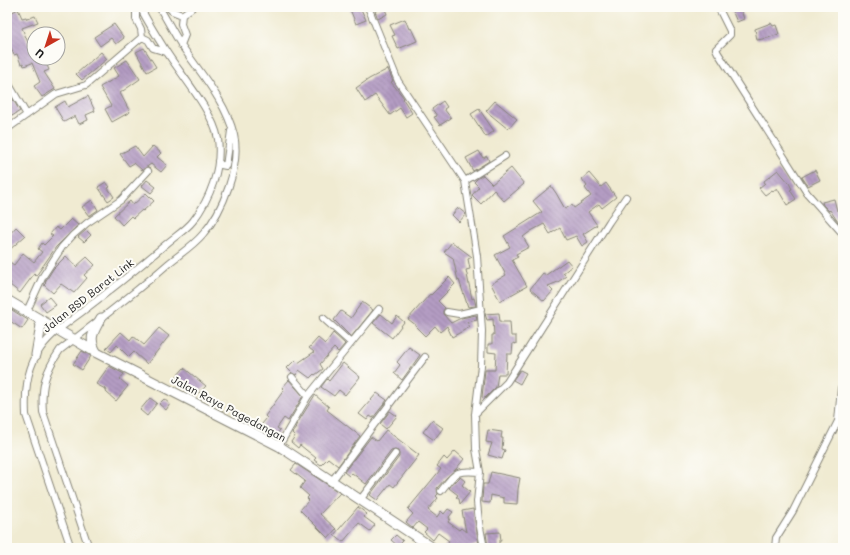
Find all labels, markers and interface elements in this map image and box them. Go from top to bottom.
north arrow [26,26,66,66]
text: U [32,46,47,62]
street label: Jalan BSD Barat Link [39,255,137,335]
street label: Jalan Raya Pagedangan [169,371,289,445]

